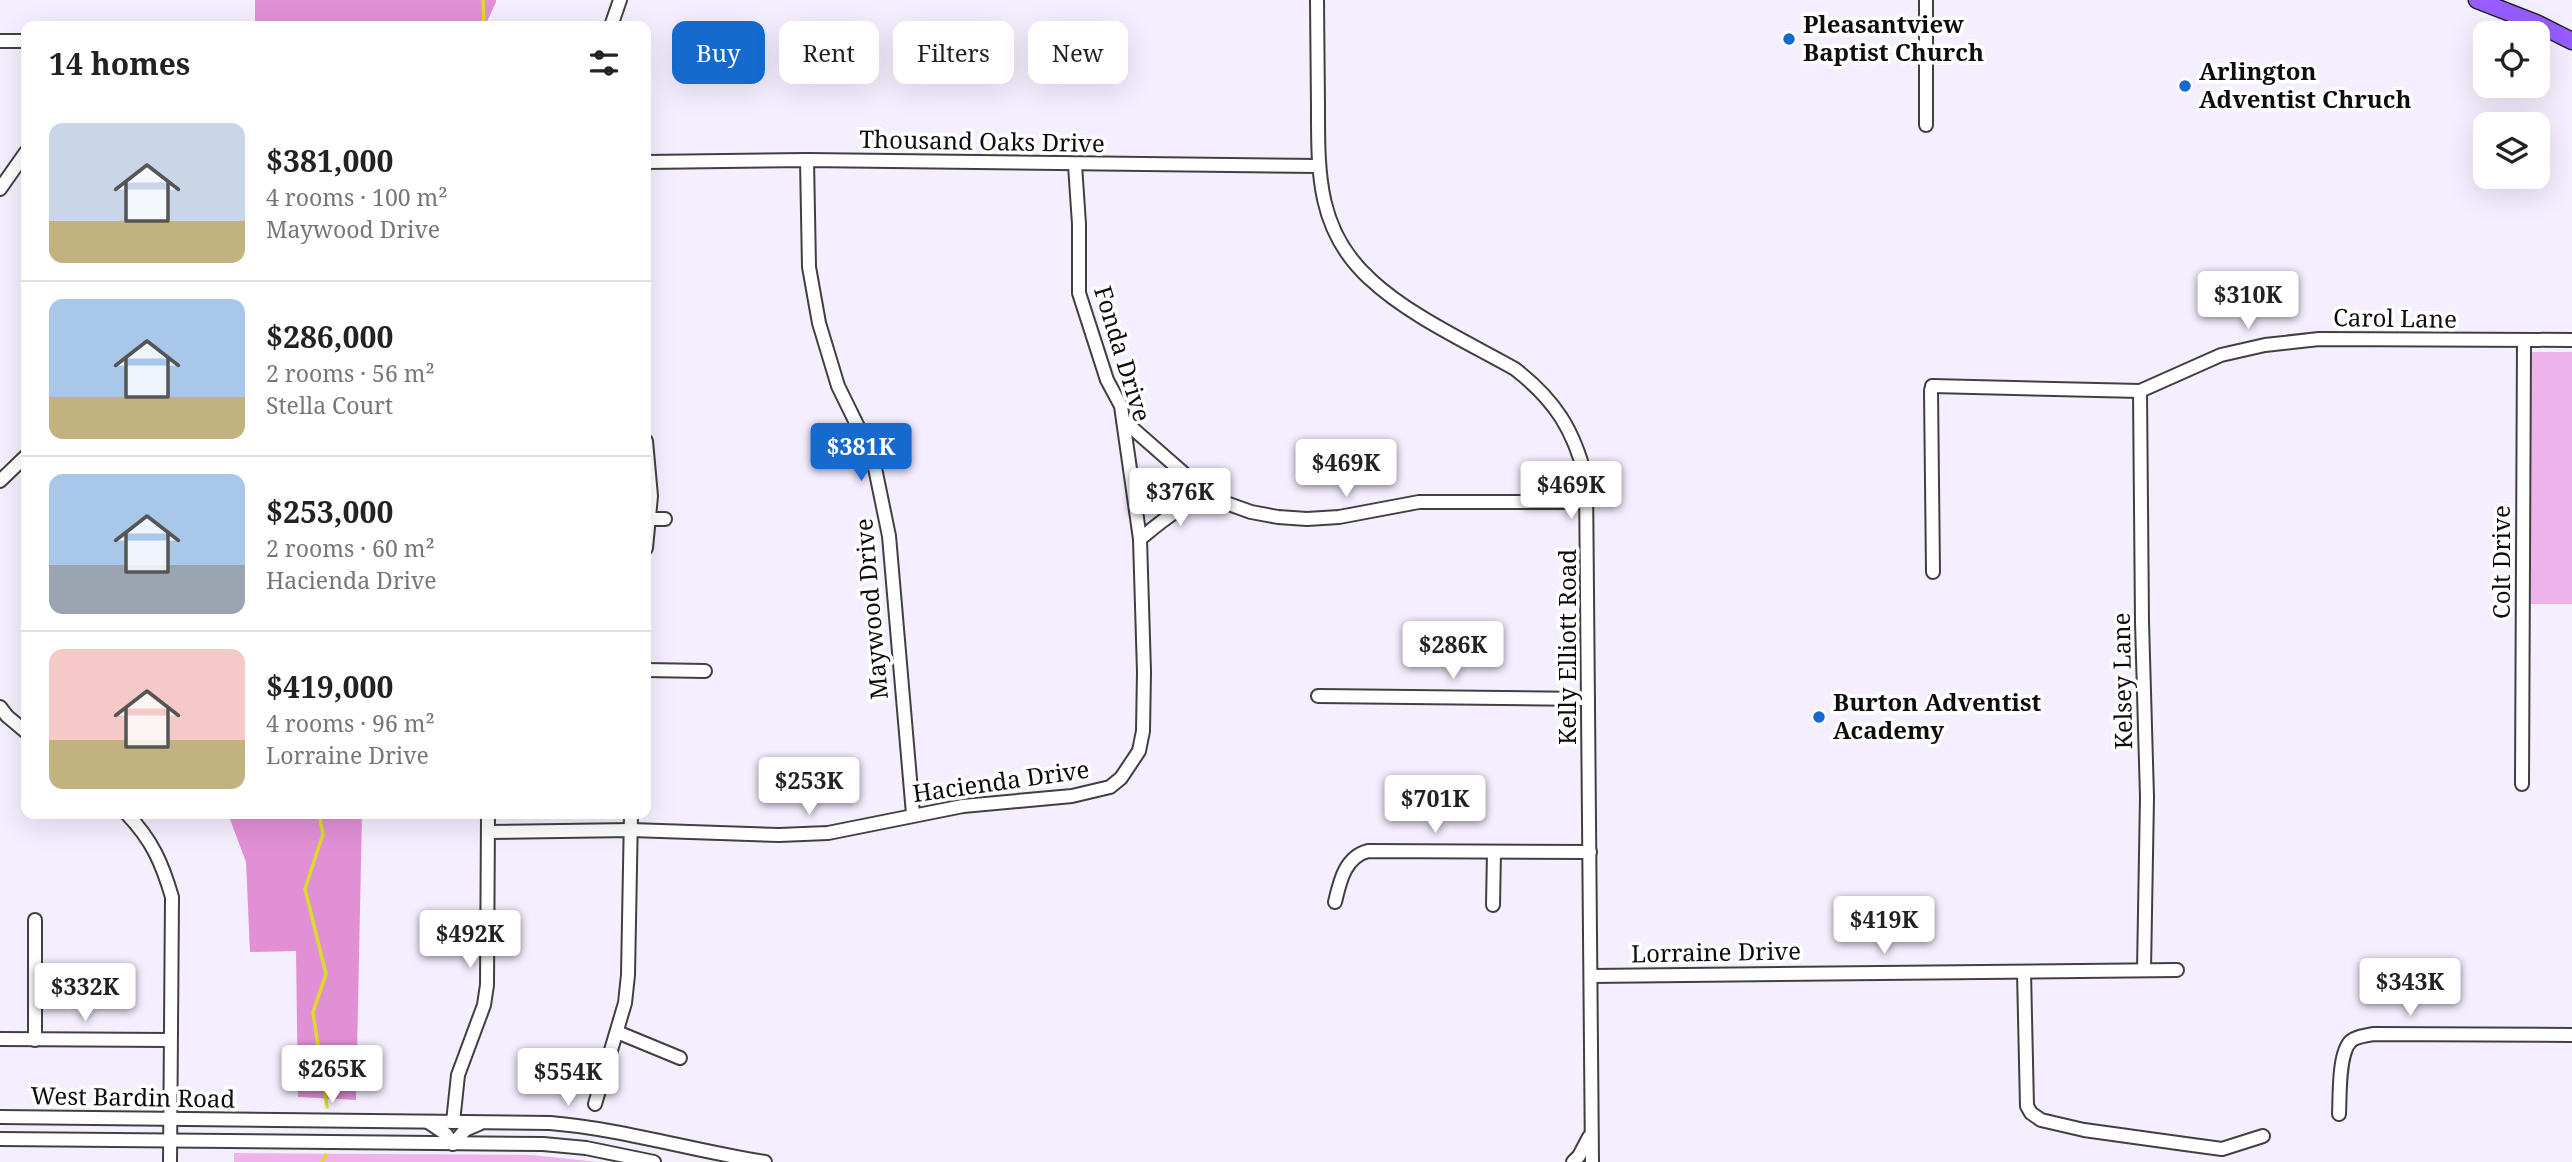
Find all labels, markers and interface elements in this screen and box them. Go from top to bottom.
place label: Pleasantview Baptist Church [1803,7,1984,68]
chip: Buy [672,21,765,84]
chip: Rent [779,21,879,84]
chip: Filters [893,21,1014,84]
chip: New [1028,21,1128,84]
map controls [2473,21,2550,189]
button: locate [2473,21,2550,98]
marker: Pleasantview Baptist Church [1781,31,1797,47]
text: 14 homes [49,43,190,84]
icon: filters [585,44,623,82]
place label: Arlington Adventist Chruch [2199,54,2411,115]
marker: Arlington Adventist Chruch [2177,78,2193,94]
button: layers [2473,112,2550,189]
street label: Thousand Oaks Drive [859,122,1105,159]
text: $381,000 [266,140,393,181]
icon: home [105,151,189,235]
text: 4 rooms · 100 m² [266,181,448,213]
text: Maywood Drive [266,213,440,245]
pin: $310K [2199,272,2297,331]
text: $310K [2214,278,2282,310]
street label: Fonda Drive [1087,282,1160,425]
street label: Carol Lane [2333,300,2457,335]
text: $286,000 [266,316,393,357]
icon: home [105,327,189,411]
text: 2 rooms · 56 m² [266,357,435,389]
text: Stella Court [266,389,393,421]
pin: $381K [812,424,910,483]
text: $381K [827,430,895,462]
pin: $469K [1297,440,1395,499]
text: $469K [1312,446,1380,478]
pin: $469K [1522,462,1620,521]
pin: $376K [1131,468,1229,528]
text: $469K [1537,468,1605,500]
text: $376K [1146,475,1214,507]
text: $253,000 [266,491,393,532]
icon: home [105,502,189,586]
street label: Colt Drive [2484,505,2517,619]
street label: Maywood Drive [846,517,895,701]
text: 2 rooms · 60 m² [266,532,435,564]
street label: Kelly Elliott Road [1550,549,1583,745]
text: Hacienda Drive [266,564,437,596]
street label: Kelsey Lane [2104,612,2139,750]
pin: $286K [1404,622,1502,681]
text: $286K [1419,628,1487,660]
text: $419,000 [266,666,393,707]
icon: home [105,677,189,761]
place label: Burton Adventist Academy [1833,685,2042,746]
text: 4 rooms · 96 m² [266,707,435,739]
marker: Burton Adventist Academy [1811,709,1827,725]
text: Lorraine Drive [266,739,429,771]
street label: Hacienda Drive [910,752,1091,809]
pin: $253K [760,758,858,817]
text: $253K [775,764,843,796]
pin: $701K [1386,776,1484,835]
text: $701K [1401,782,1469,814]
pin: $419K [1835,897,1933,956]
text: $419K [1850,903,1918,935]
pin: $492K [421,911,519,970]
text: $492K [436,917,504,949]
street label: Lorraine Drive [1631,934,1801,969]
pin: $343K [2361,958,2459,1018]
pin: $332K [36,964,134,1023]
text: $343K [2376,965,2444,997]
text: $332K [51,970,119,1002]
pin: $265K [283,1046,381,1105]
pin: $554K [519,1048,617,1108]
text: $265K [298,1052,366,1084]
text: $554K [534,1055,602,1087]
street label: West Bardin Road [30,1078,236,1115]

